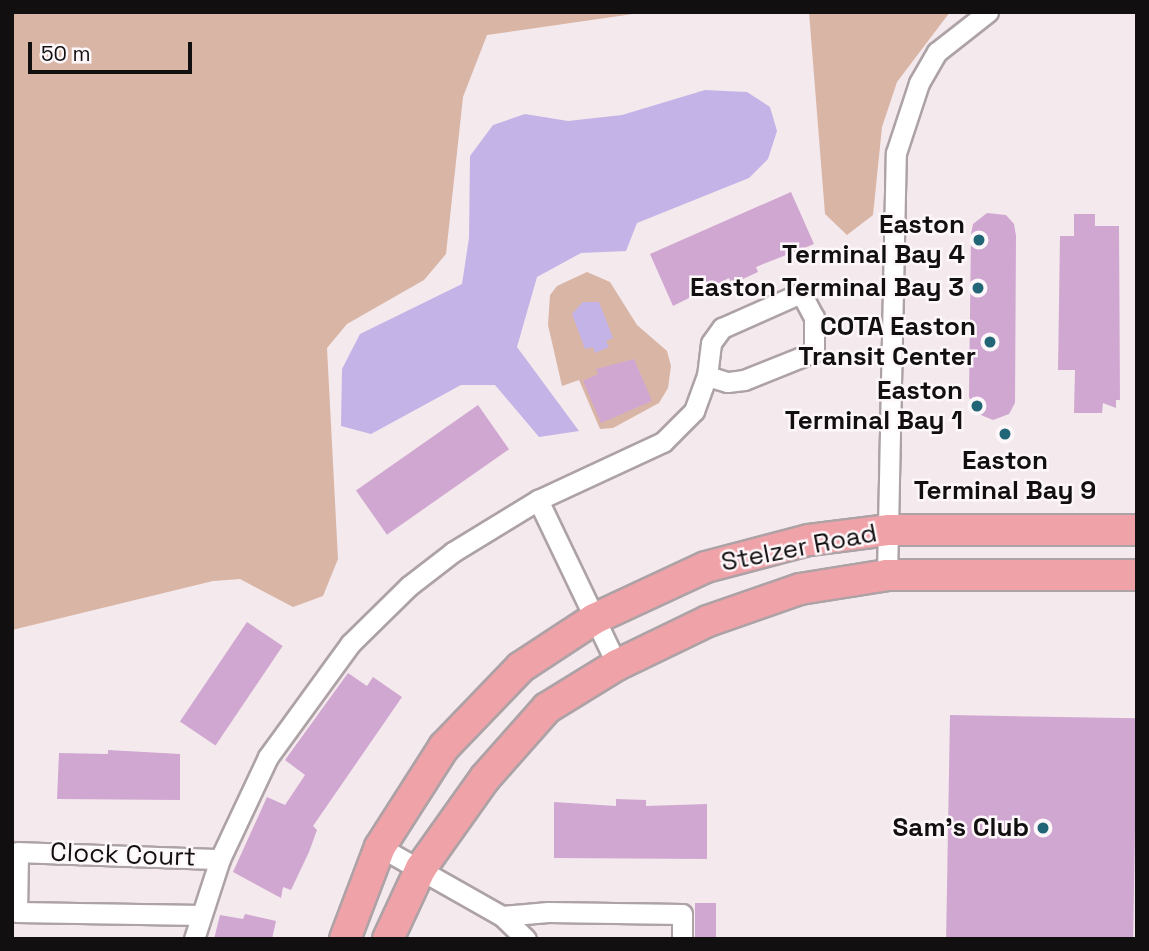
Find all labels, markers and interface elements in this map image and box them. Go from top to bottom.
scale bar [32,28,196,72]
text: 50 m [41,40,91,67]
place label: Easton Terminal Bay 4 [782,209,965,270]
marker: Easton Terminal Bay 4 [971,232,987,248]
place label: Easton Terminal Bay 3 [689,272,964,304]
marker: Easton Terminal Bay 3 [970,280,986,296]
place label: COTA Easton Transit Center [798,311,976,372]
marker: COTA Easton Transit Center [982,334,998,350]
place label: Easton Terminal Bay 1 [785,375,963,436]
marker: Easton Terminal Bay 1 [969,398,985,414]
marker: Easton Terminal Bay 9 [997,426,1013,442]
place label: Easton Terminal Bay 9 [914,445,1096,506]
street label: Stelzer Road [719,518,879,578]
place label: Sam's Club [893,812,1029,844]
marker: Sam's Club [1035,820,1051,836]
street label: Clock Court [50,837,196,873]

